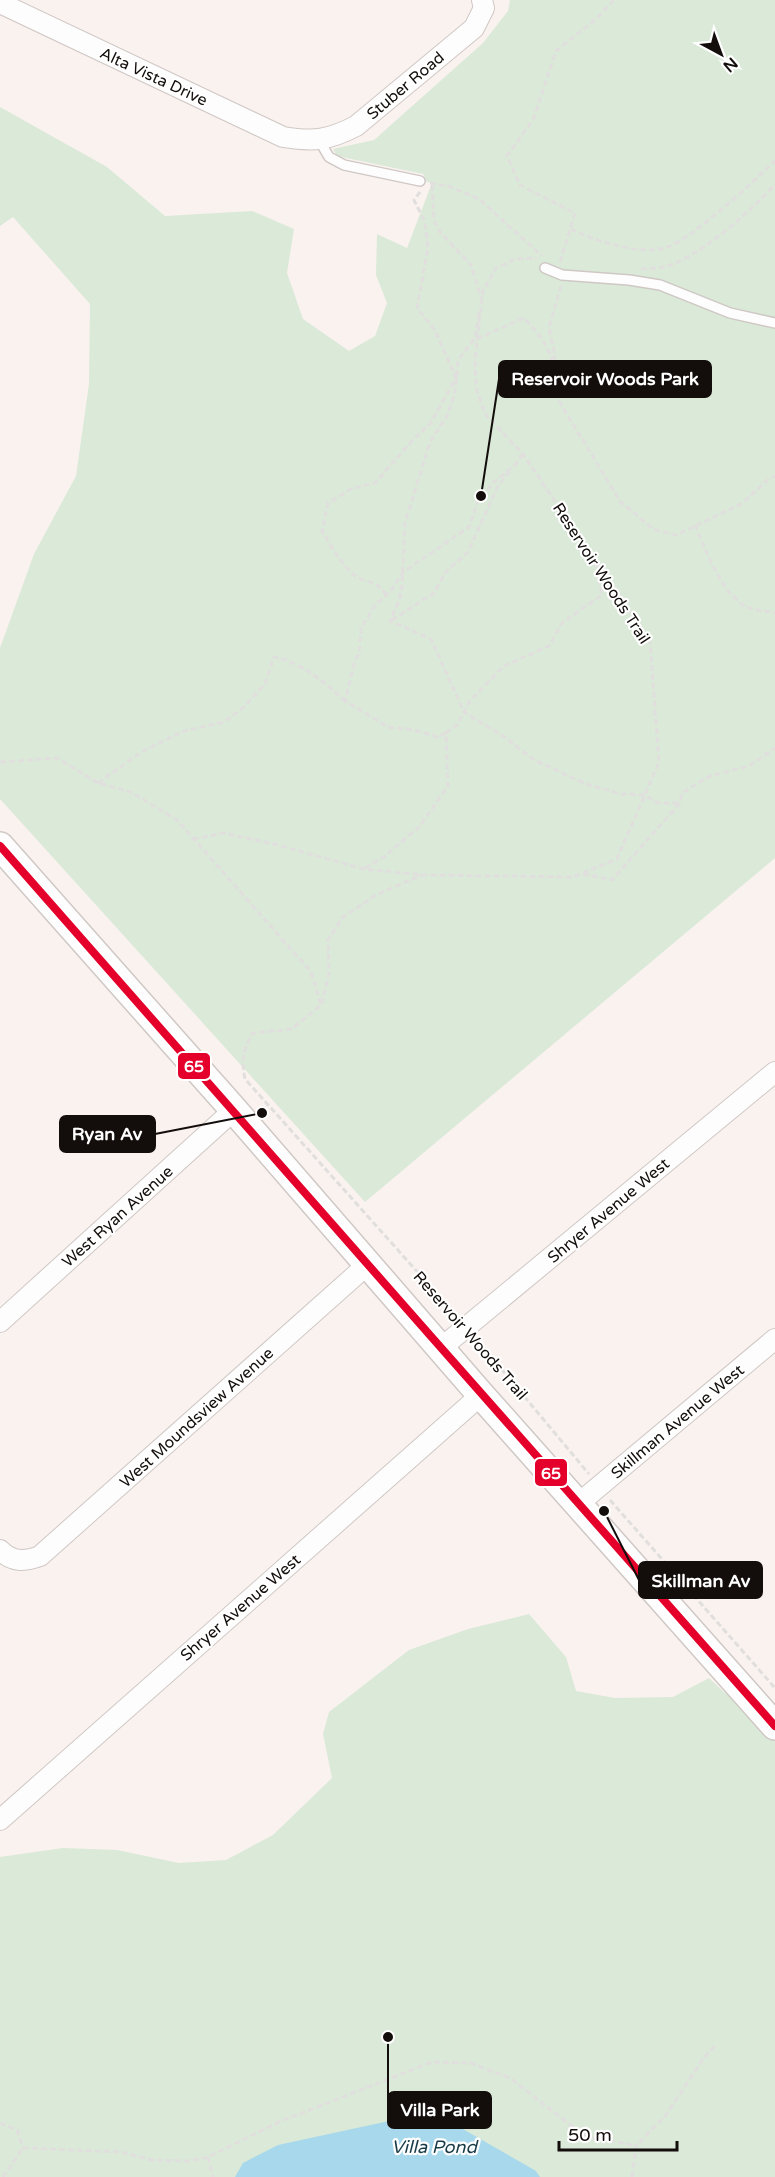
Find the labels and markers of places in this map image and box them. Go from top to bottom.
callout: Reservoir Woods Park [499,361,711,397]
callout: Ryan Av [60,1116,155,1152]
callout: Skillman Av [639,1562,762,1598]
callout: Villa Park [388,2092,491,2128]

